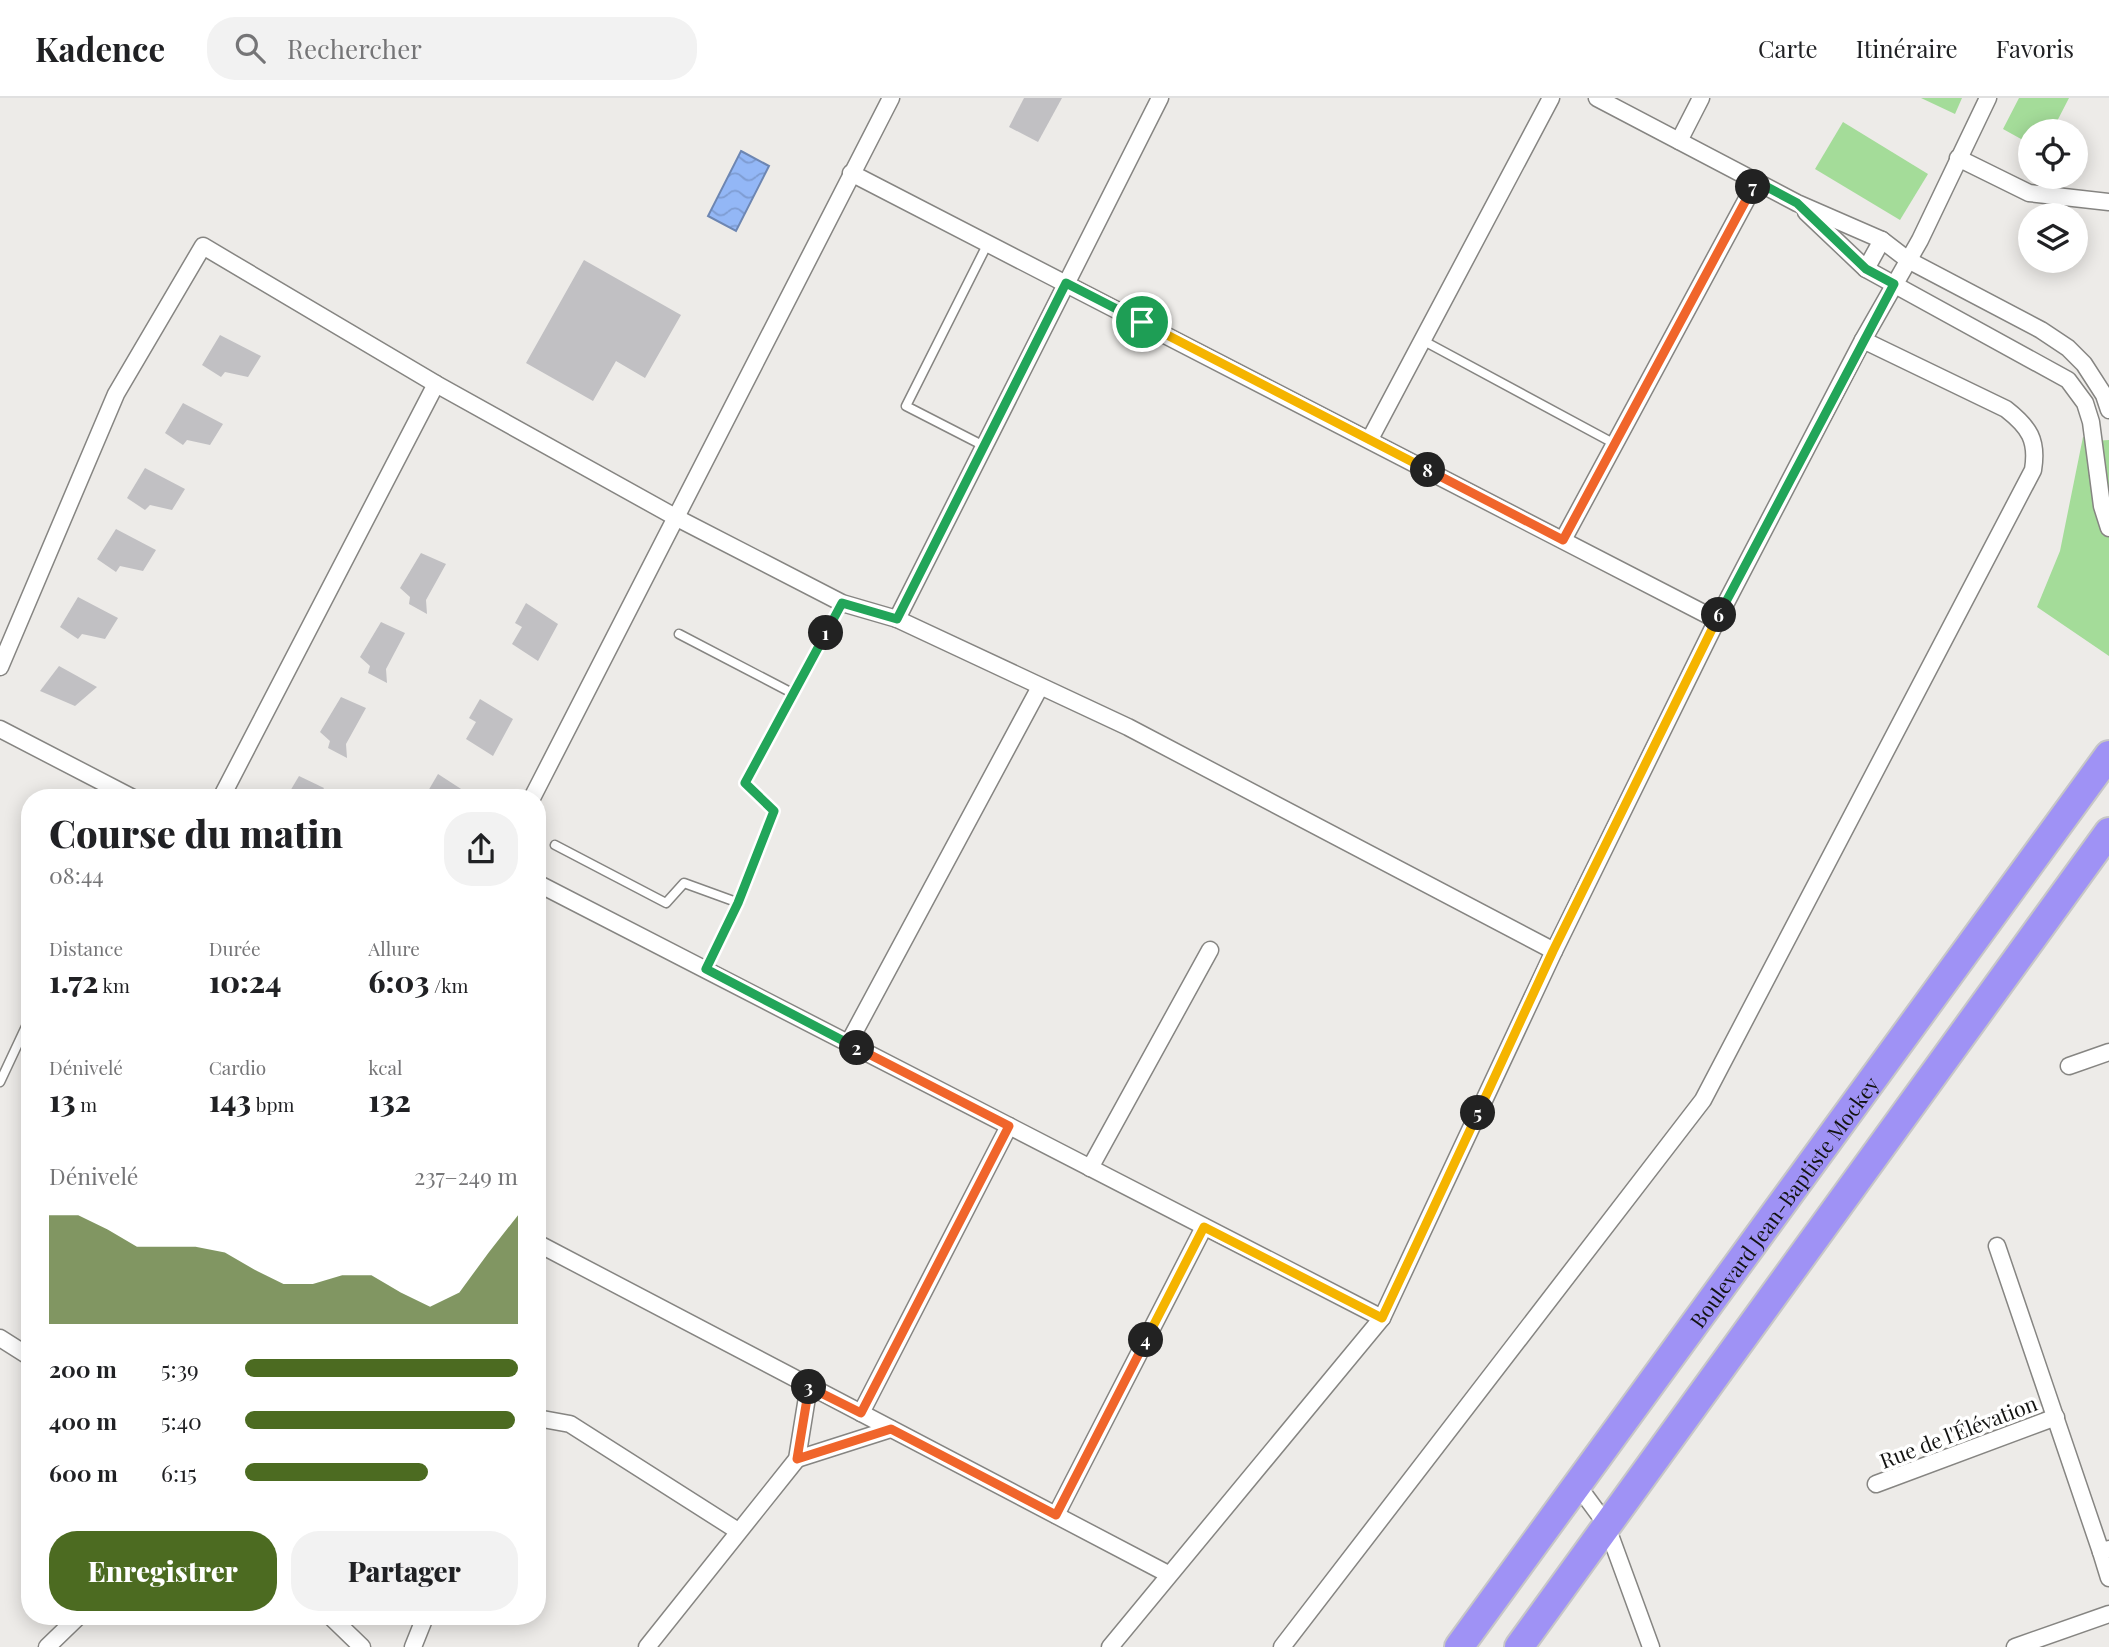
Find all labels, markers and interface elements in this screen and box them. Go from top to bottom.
search box [207,17,697,80]
text: Kadence [35,26,165,70]
icon: search [231,29,269,67]
text: Rechercher [287,31,422,66]
text: Carte [1758,32,1818,64]
text: Itinéraire [1856,32,1958,64]
text: Favoris [1996,32,2074,64]
map controls [2018,119,2088,273]
button: locate [2018,119,2088,189]
pin: 7 [1736,170,1770,204]
text: 7 [1748,173,1757,199]
button: layers [2018,203,2088,273]
pin [1112,292,1172,352]
icon: arrive [1123,303,1161,341]
pin: 8 [1410,452,1446,488]
text: 8 [1422,456,1433,482]
pin: 6 [1702,598,1736,632]
text: 6 [1713,601,1724,627]
pin: 1 [808,616,844,650]
text: 1 [822,619,829,645]
text: Course du matin [49,807,343,858]
button: share [444,812,518,886]
text: 08:44 [49,859,104,890]
text: Distance [49,935,123,961]
text: Durée [209,935,261,961]
text: Allure [368,935,420,961]
text: 1.72 [49,961,98,1001]
text: 10:24 [209,961,281,1001]
text: 6:03 [368,961,429,1001]
text: km [98,972,130,998]
text: /km [429,972,468,998]
pin: 2 [840,1030,874,1066]
text: 2 [852,1034,861,1060]
text: Dénivelé [49,1054,123,1080]
text: Cardio [209,1054,266,1080]
text: kcal [368,1054,402,1080]
street label: Boulevard Jean-Baptiste Mockey [1683,1070,1885,1333]
text: 13 [49,1080,76,1120]
text: 143 [209,1080,251,1120]
text: 132 [368,1080,411,1120]
text: m [76,1091,97,1117]
text: bpm [251,1091,294,1117]
pin: 5 [1460,1096,1496,1130]
text: 5 [1473,1099,1482,1125]
text: Dénivelé [49,1160,138,1191]
text: 237–249 m [414,1160,518,1191]
pin: 4 [1128,1322,1164,1358]
text: 4 [1140,1326,1151,1352]
text: 200 m [49,1353,117,1384]
text: 5:39 [161,1353,199,1384]
pin: 3 [792,1370,826,1404]
text: 3 [804,1373,813,1399]
street label: Rue de l'Élévation [1875,1388,2041,1474]
text: 400 m [49,1405,117,1436]
text: 5:40 [161,1405,202,1436]
text: 600 m [49,1457,118,1488]
text: 6:15 [161,1457,197,1488]
button: Enregistrer [49,1531,277,1611]
button: Partager [291,1531,518,1611]

